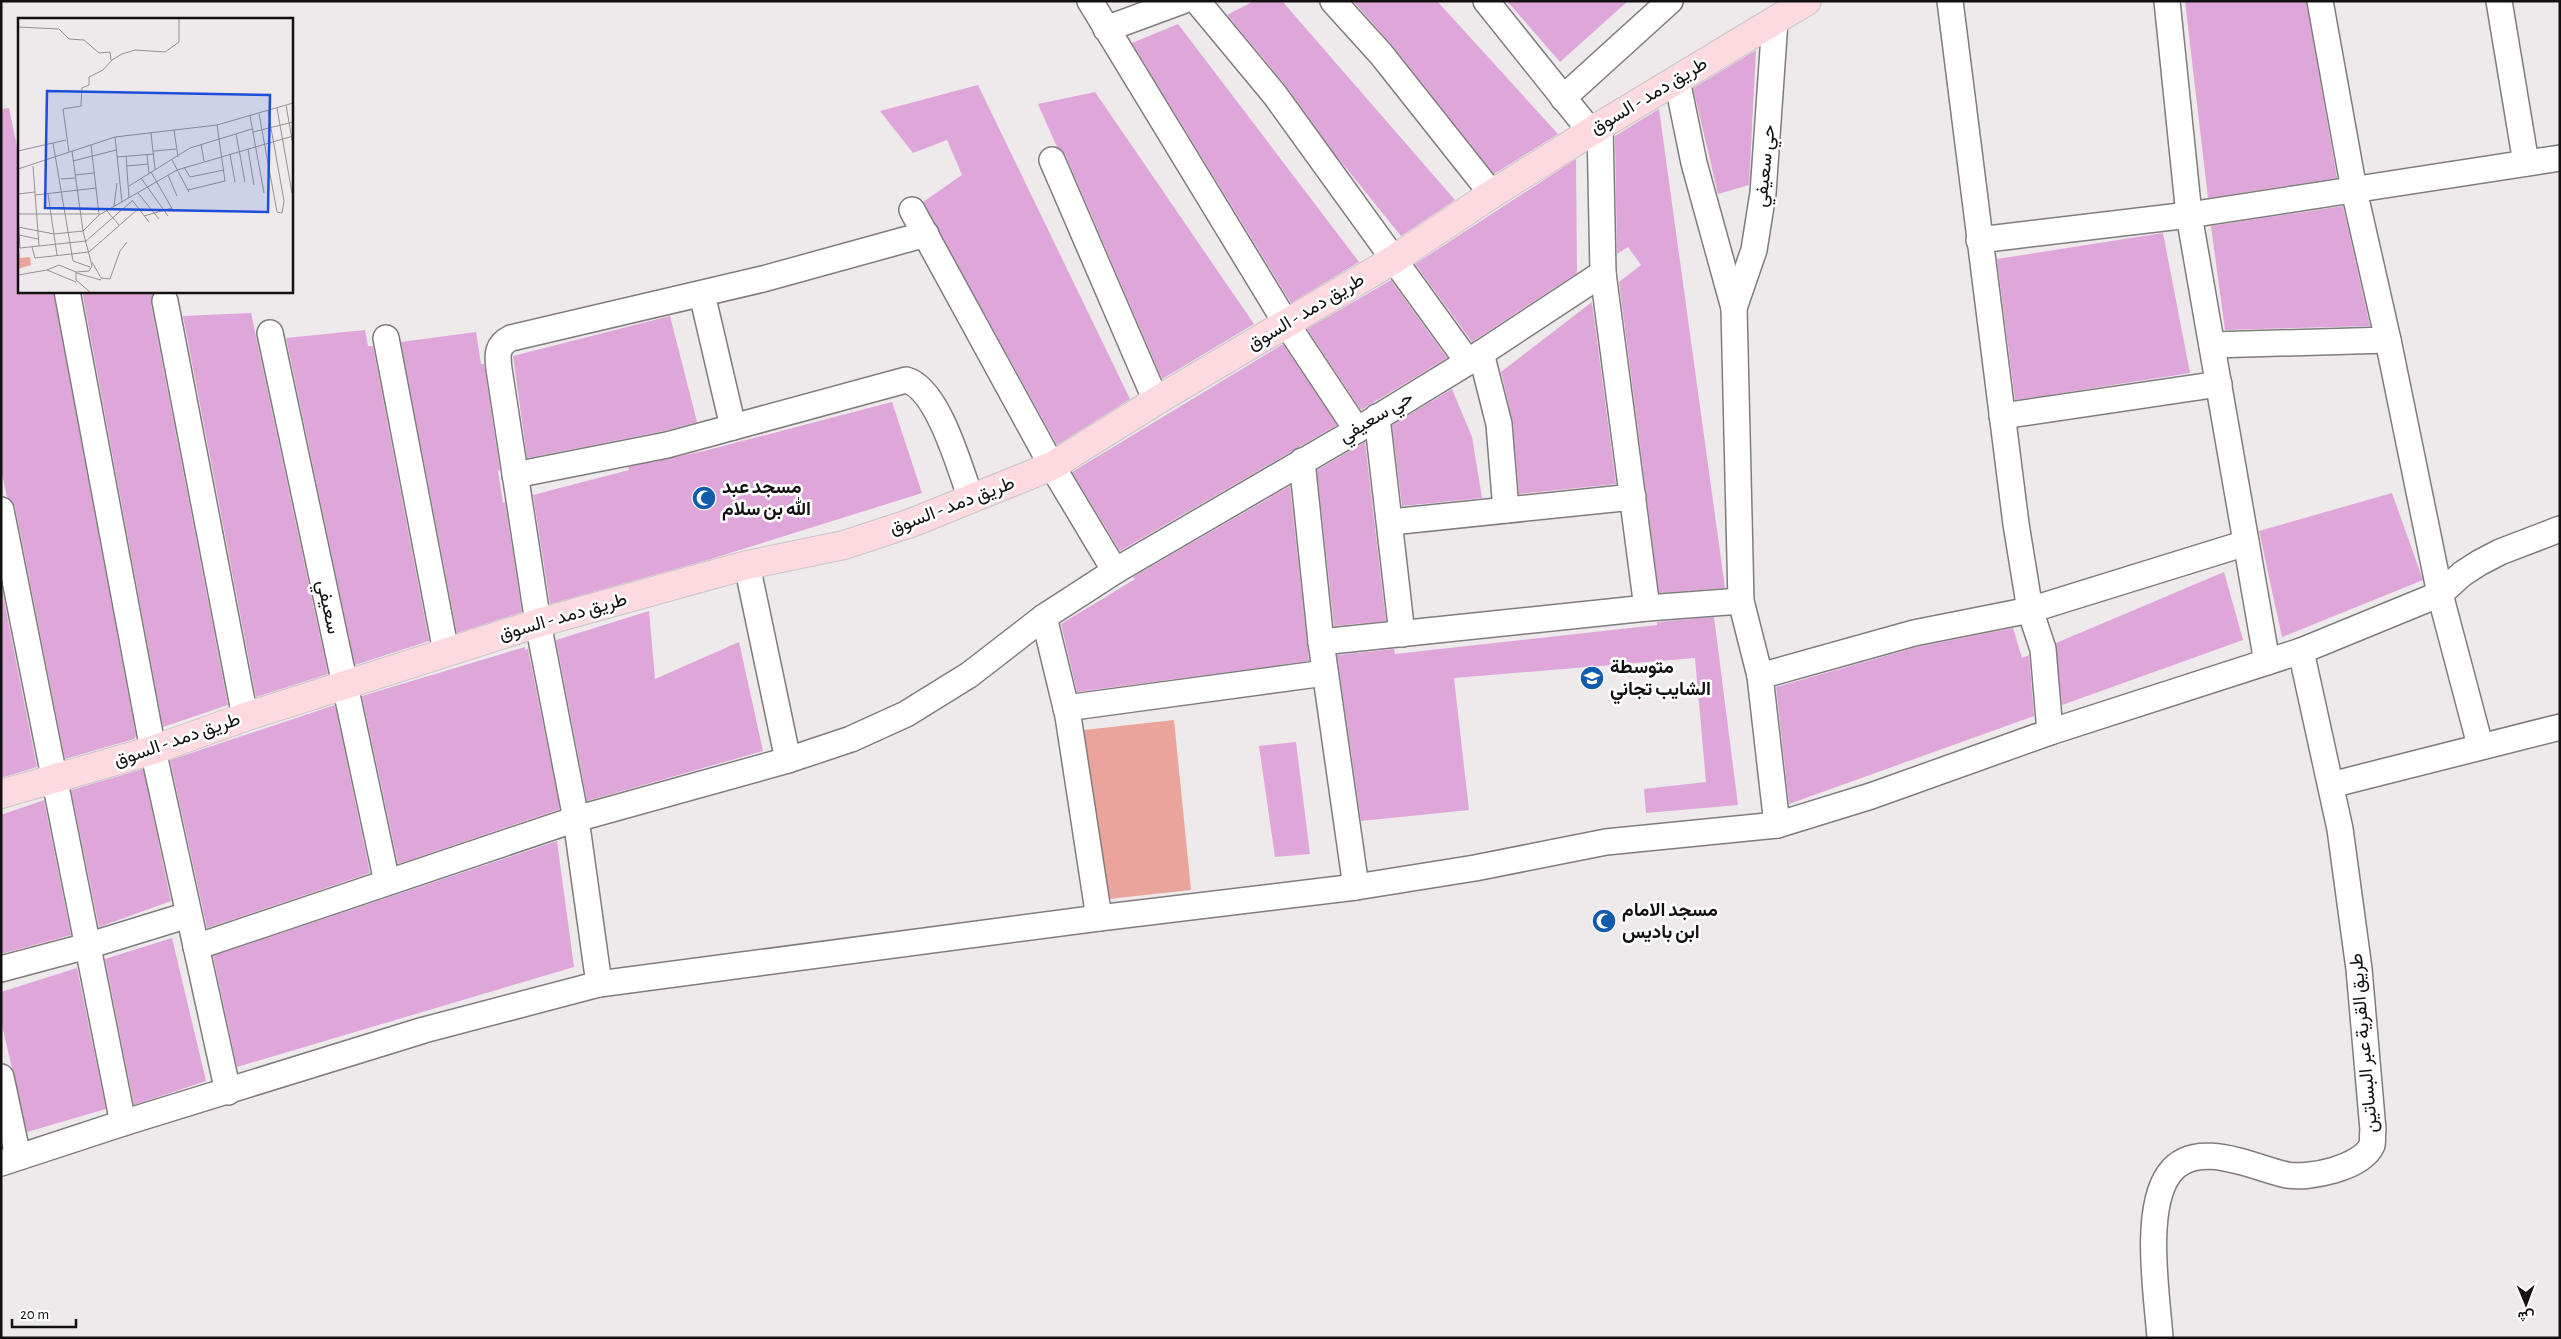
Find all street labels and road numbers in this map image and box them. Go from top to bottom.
street label: طريق دمد - السوق [1587,54,1711,139]
street label: حي سعيفي [1751,124,1784,209]
street label: طريق دمد - السوق [1244,270,1368,355]
street label: حي سعيفي [1336,388,1419,451]
street label: طريق دمد - السوق [887,473,1018,540]
street label: سعيفي [308,578,343,637]
street label: طريق دمد - السوق [497,590,630,645]
street label: طريق دمد - السوق [111,709,243,771]
street label: طريق القرية عبر البساتين [2347,952,2382,1134]

